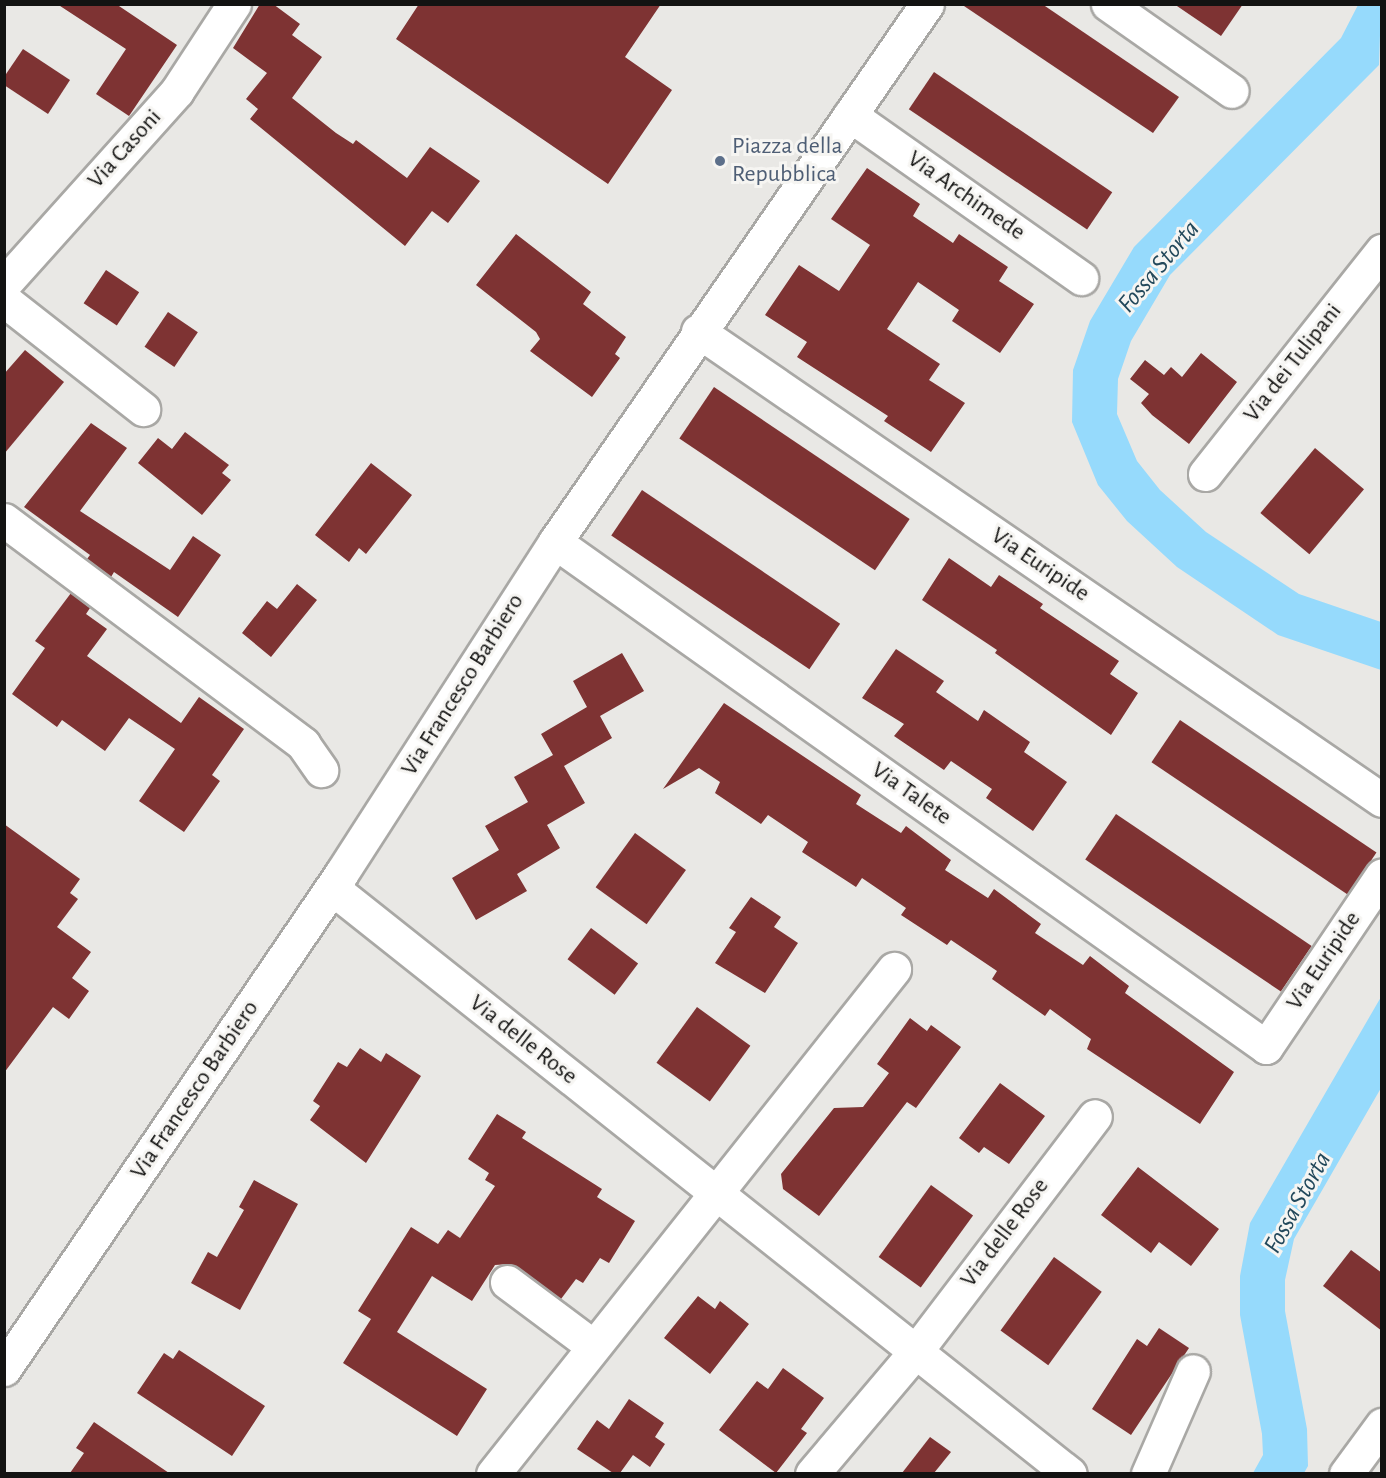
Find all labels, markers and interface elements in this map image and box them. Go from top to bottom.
street label: Via Casoni [82,103,168,195]
place label: Piazza della Repubblica [732,133,843,189]
street label: Via Archimede [902,145,1030,247]
marker: Piazza della Repubblica [713,154,727,168]
water label: Fossa Storta [1111,214,1207,320]
street label: Via dei Tulipani [1238,298,1348,428]
street label: Via Euripide [985,522,1095,608]
street label: Via Francesco Barbiero [395,589,531,781]
street label: Via Talete [865,756,957,832]
street label: Via Euripide [1281,906,1367,1016]
street label: Via delle Rose [463,989,583,1091]
street label: Via Francesco Barbiero [125,995,265,1185]
water label: Fossa Storta [1257,1147,1339,1259]
street label: Via delle Rose [955,1173,1055,1293]

